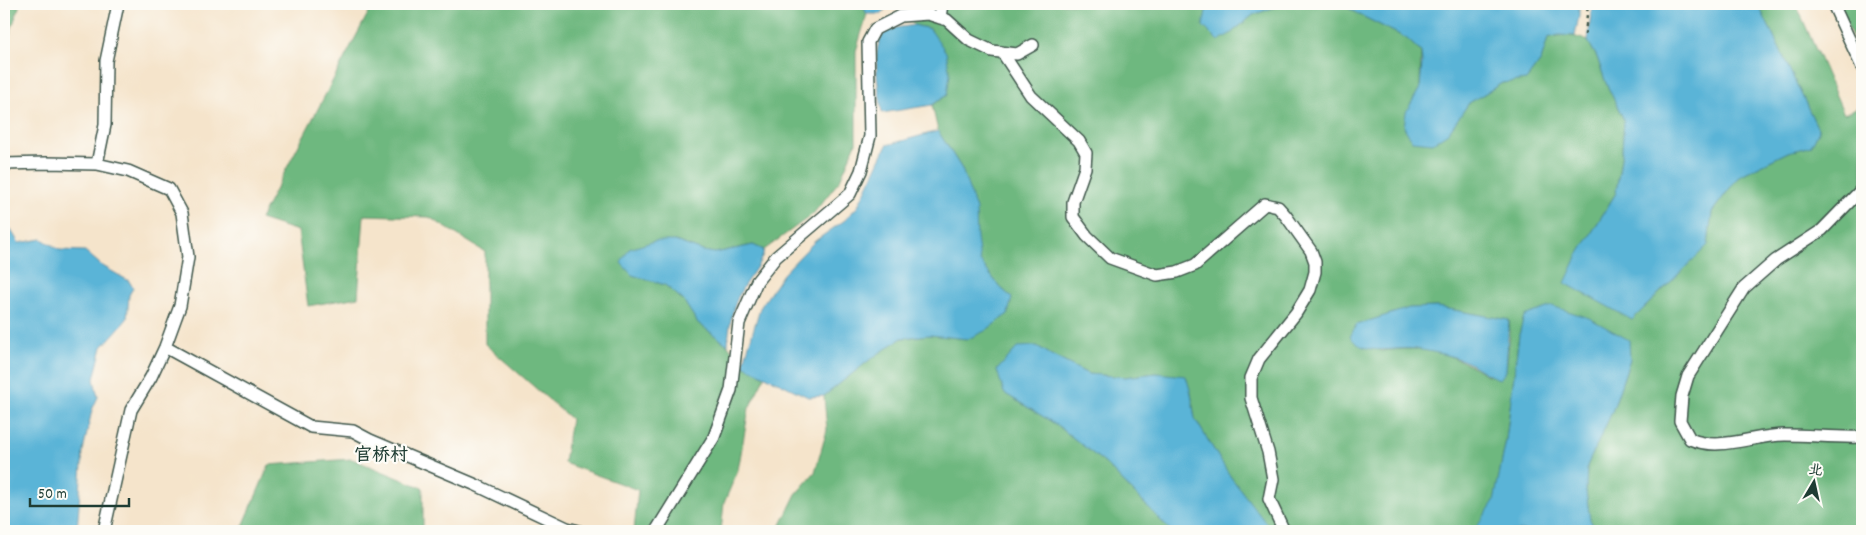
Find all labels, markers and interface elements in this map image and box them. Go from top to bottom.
district label: 官桥村 [354,444,408,469]
north arrow [1788,458,1838,508]
text: 北 [1807,460,1824,482]
scale bar [30,475,129,507]
text: 50 m [38,484,67,506]

